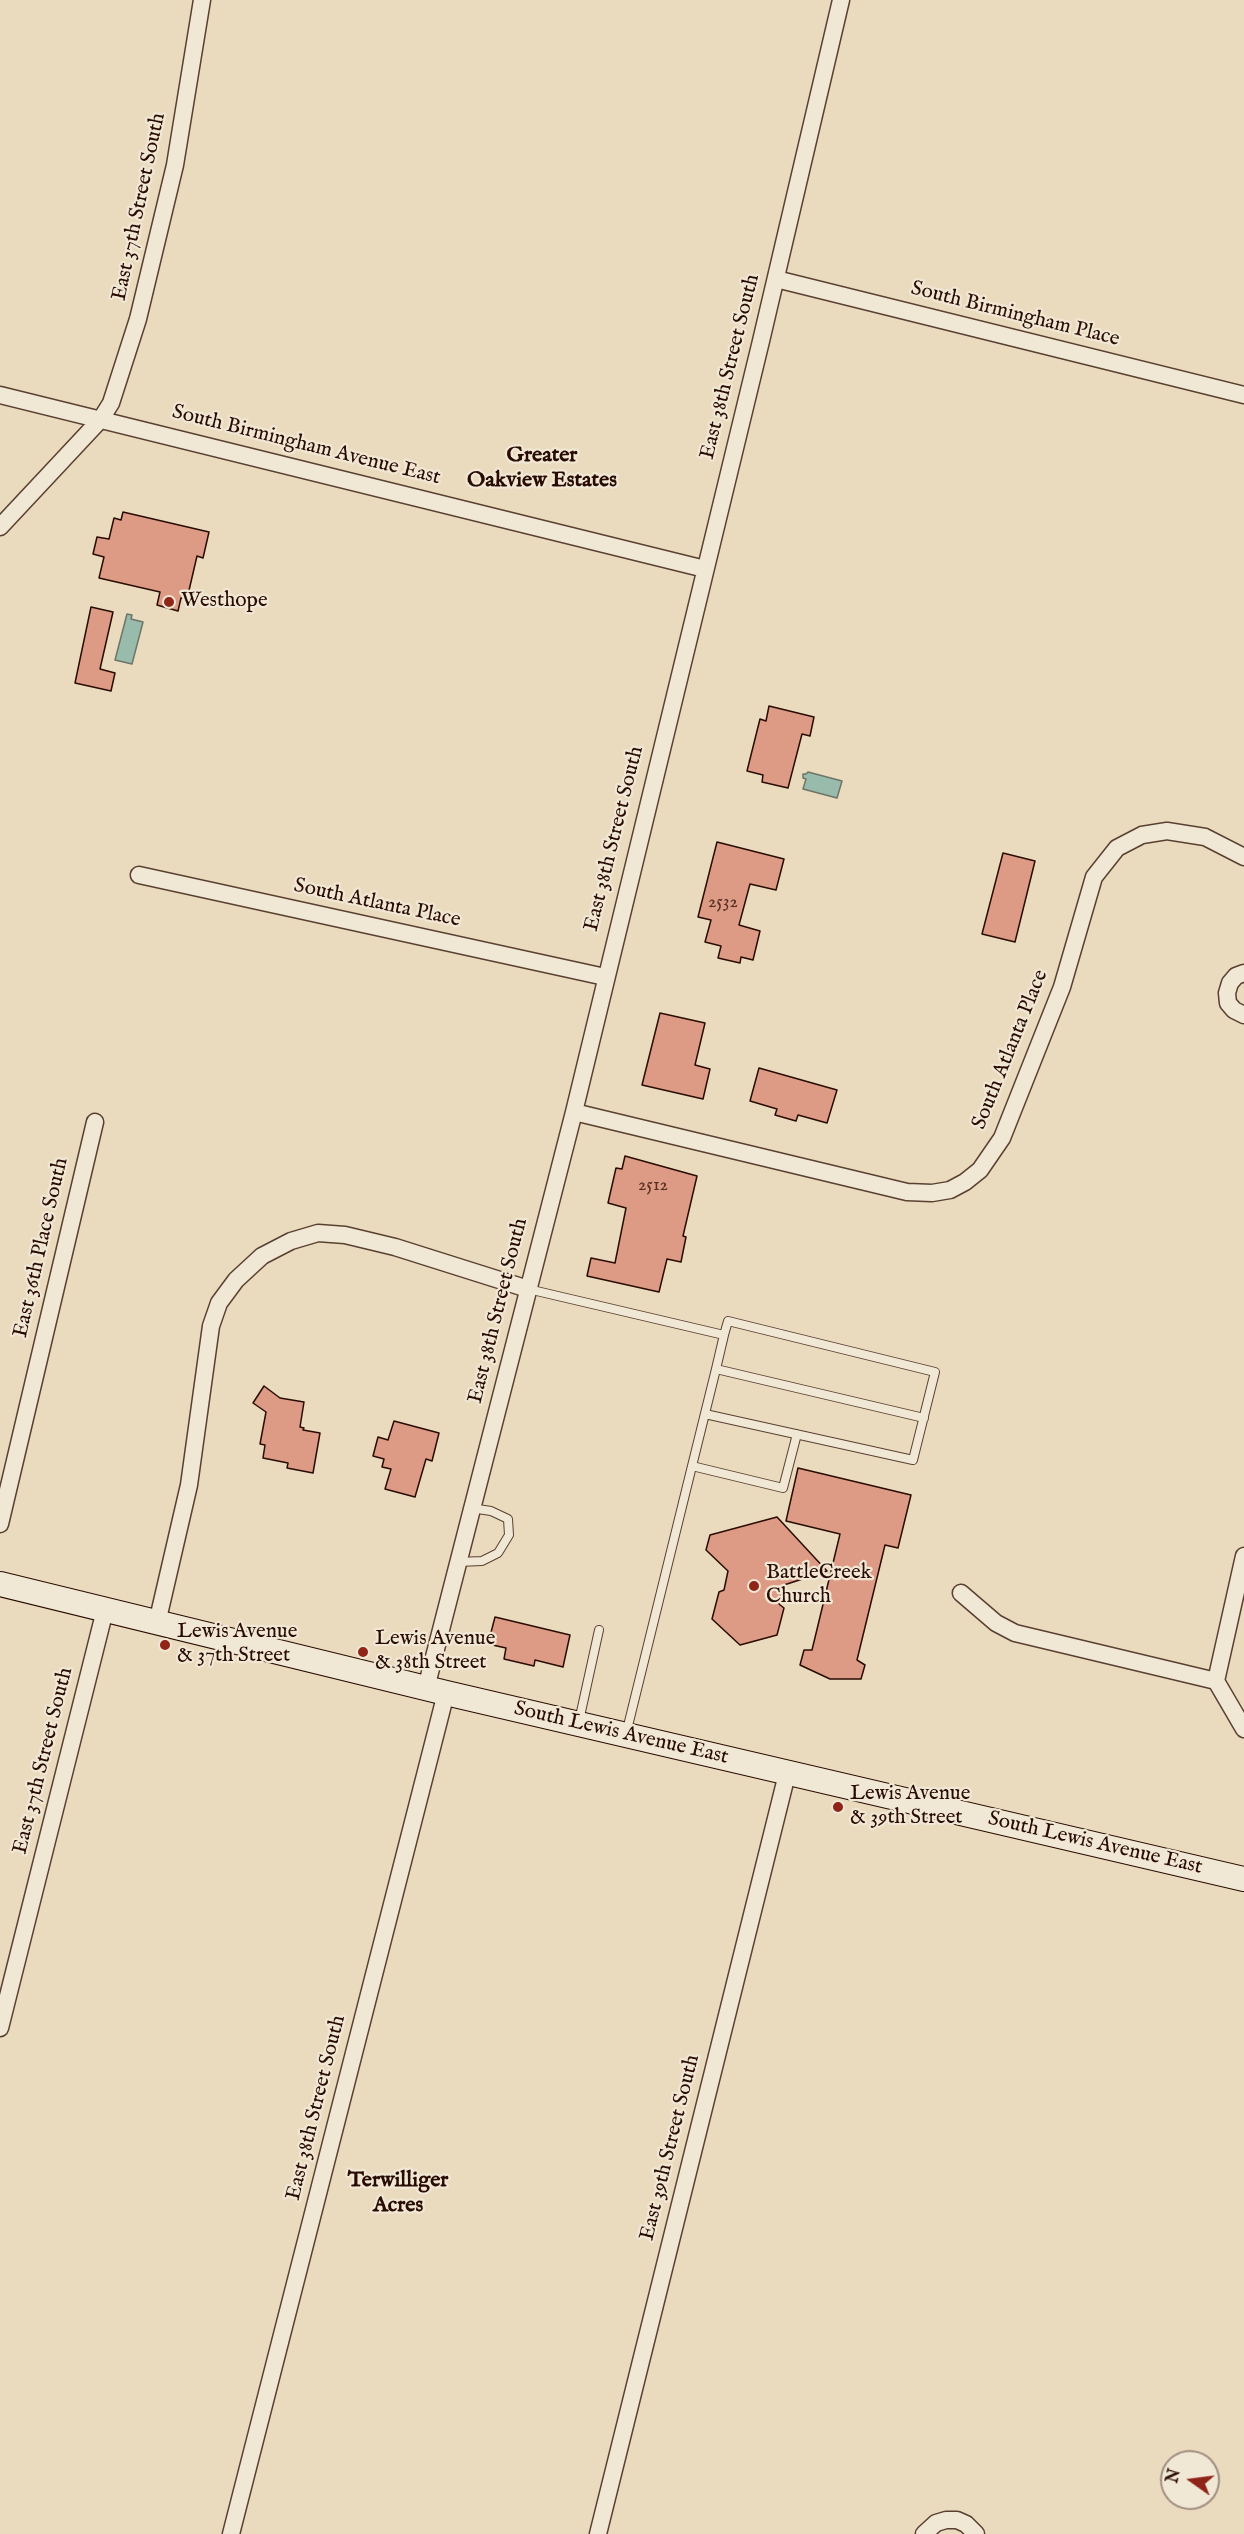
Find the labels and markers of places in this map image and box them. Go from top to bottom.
place label: Westhope [181,589,268,615]
marker: Westhope [162,595,176,609]
place label: BattleCreek Church [766,1561,872,1611]
marker: BattleCreek Church [747,1579,761,1593]
place label: Lewis Avenue & 37th Street [177,1620,297,1670]
place label: Lewis Avenue & 38th Street [375,1627,495,1677]
marker: Lewis Avenue & 37th Street [158,1638,172,1652]
marker: Lewis Avenue & 38th Street [356,1645,370,1659]
place label: Lewis Avenue & 39th Street [850,1782,970,1832]
marker: Lewis Avenue & 39th Street [831,1800,845,1814]

